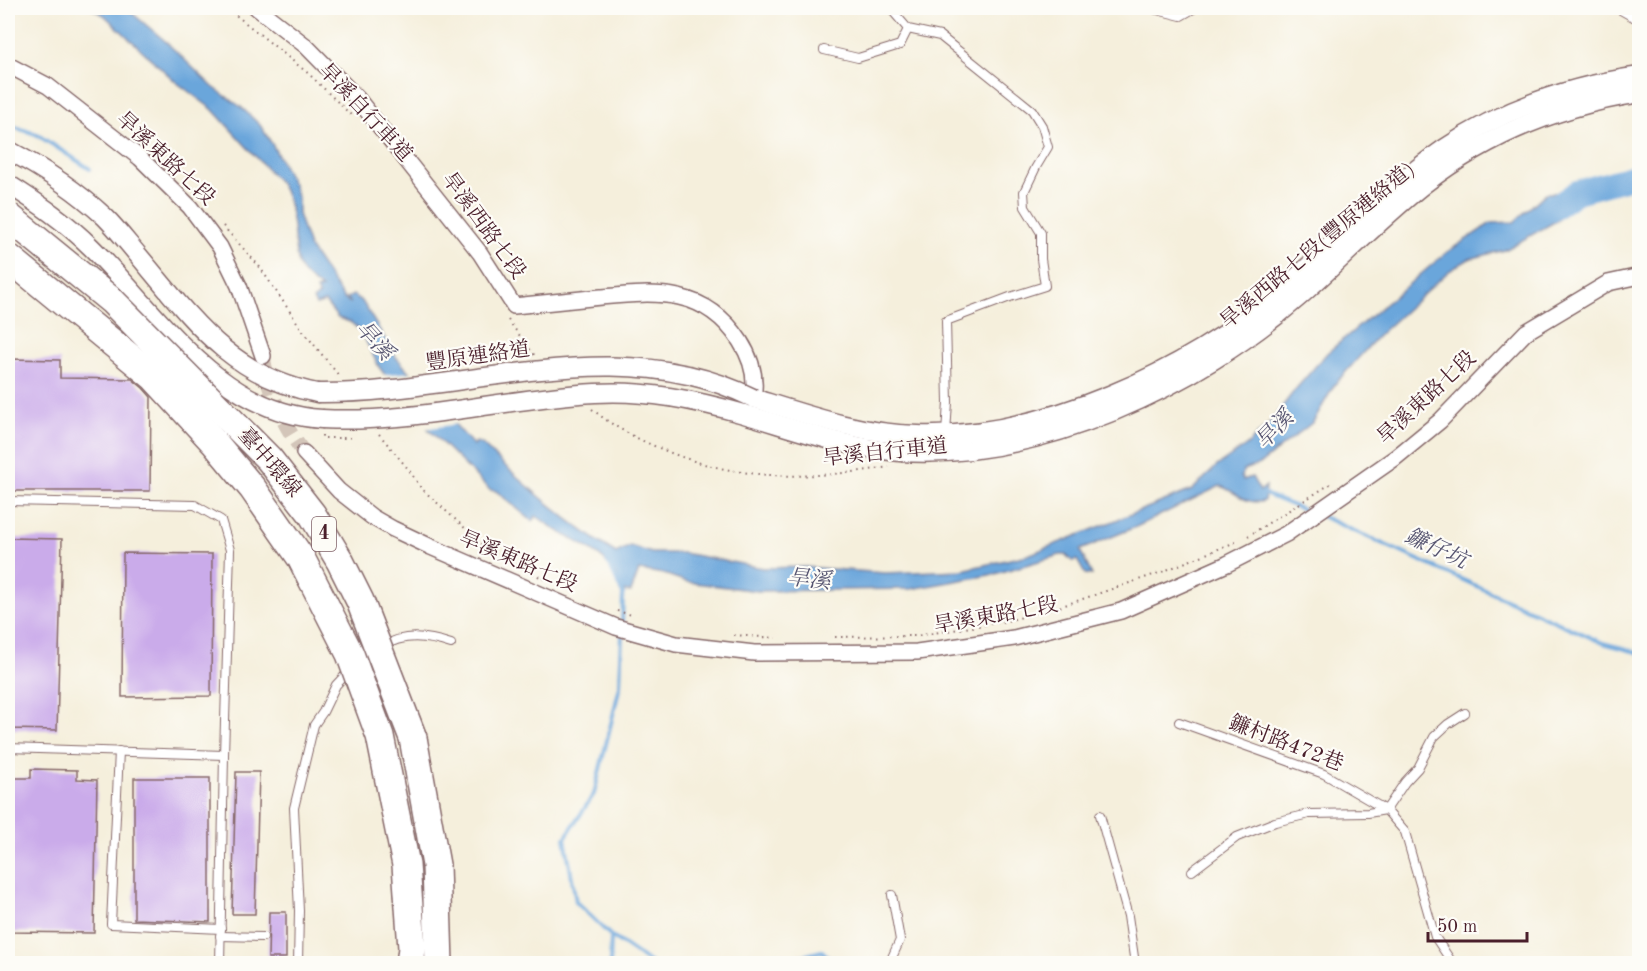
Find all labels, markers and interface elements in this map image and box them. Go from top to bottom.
street label: 旱溪自行車道 [314,58,417,166]
street label: 旱溪東路七段 [112,107,220,210]
street label: 旱溪西路七段(豐原連絡道) [1216,157,1419,333]
street label: 旱溪西路七段 [437,168,530,283]
water label: 旱溪 [351,316,400,366]
street label: 豐原連絡道 [424,337,531,375]
street label: 旱溪東路七段 [1372,346,1480,449]
water label: 旱溪 [1250,404,1300,453]
street label: 臺中環線 [234,423,306,502]
street label: 旱溪自行車道 [821,434,949,470]
road number: 4 [312,517,336,551]
water label: 鐮仔坑 [1401,523,1474,574]
street label: 旱溪東路七段 [456,526,581,596]
water label: 旱溪 [786,565,834,593]
street label: 旱溪東路七段 [932,593,1060,637]
street label: 鐮村路472巷 [1226,711,1347,775]
scale bar [1428,905,1527,943]
text: 50 m [1437,918,1477,936]

